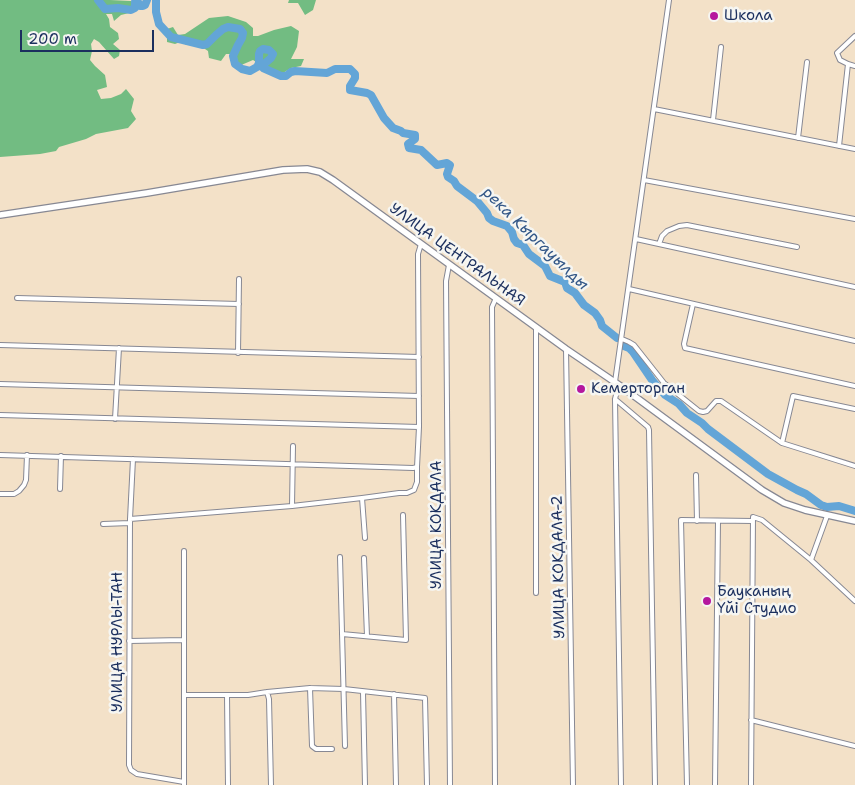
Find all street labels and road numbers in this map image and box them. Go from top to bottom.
street label: УЛИЦА ЦЕНТРАЛЬНАЯ [386,200,528,310]
street label: УЛИЦА КОКДАЛА [428,461,446,589]
street label: УЛИЦА КОКДАЛА-2 [549,495,569,639]
street label: УЛИЦА НУРЛЫ-ТАН [109,572,127,712]

